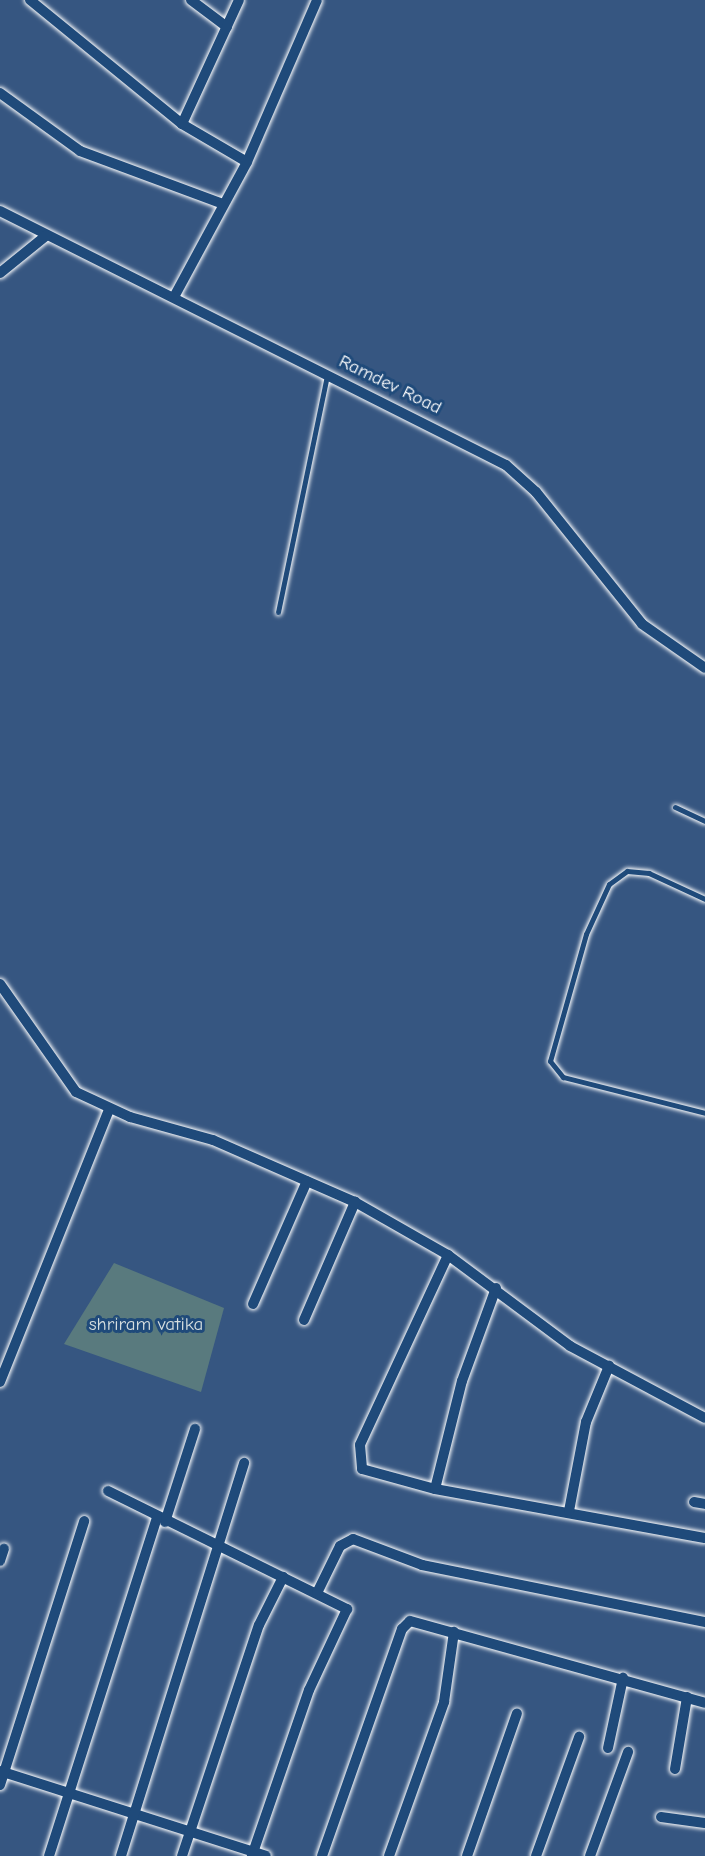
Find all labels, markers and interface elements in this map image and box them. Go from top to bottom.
street label: Ramdev Road [335,350,445,420]
park label: shriram vatika [89,1314,203,1336]

